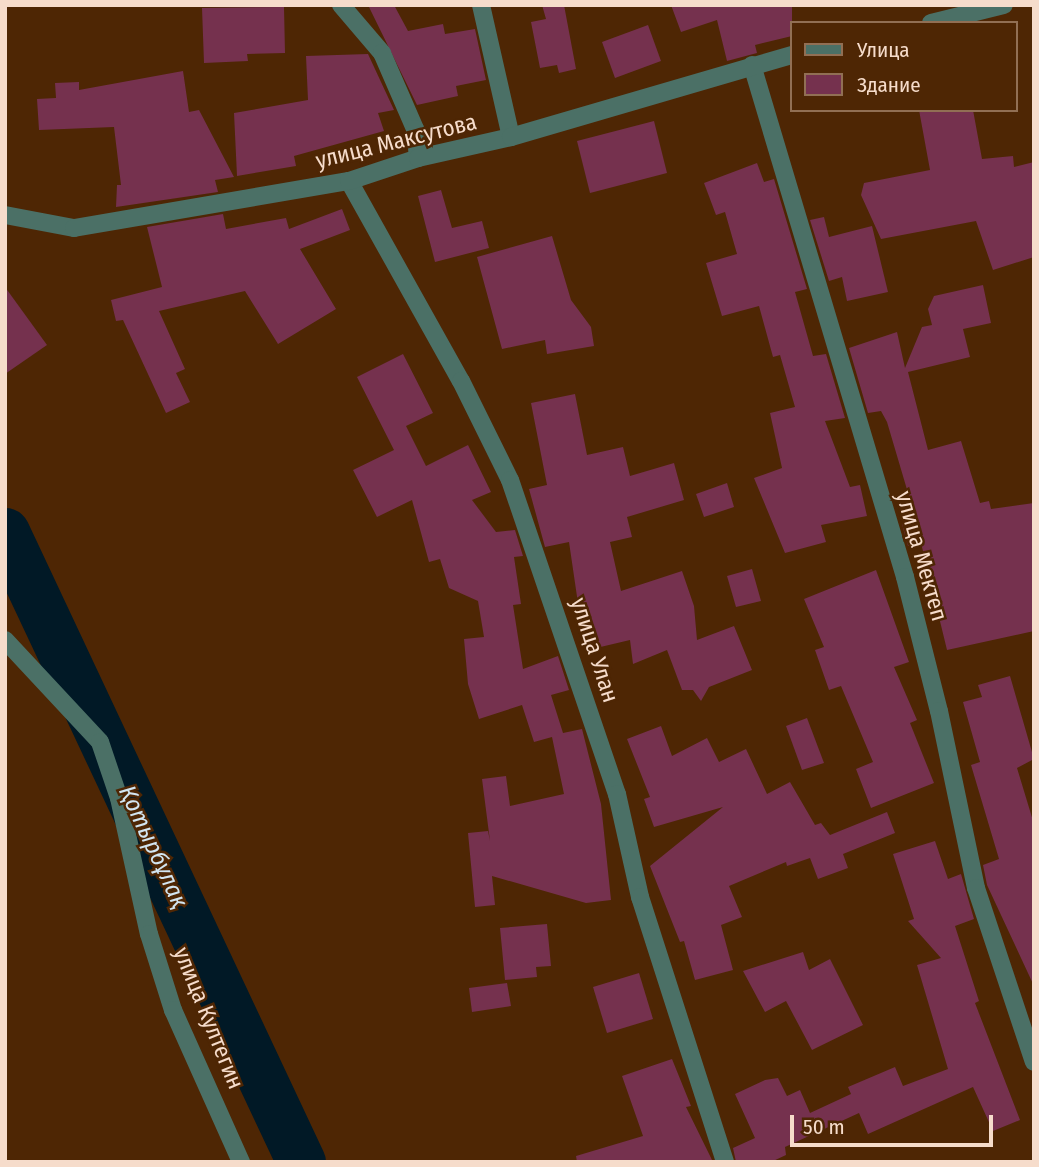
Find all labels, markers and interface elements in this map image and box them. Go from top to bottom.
legend [790,21,1018,112]
text: Улица [857,37,910,63]
text: Здание [857,72,921,98]
street label: улица Максутова [313,108,479,174]
street label: улица Мектеп [890,488,954,624]
street label: улица Улан [565,594,625,706]
water label: Қотырбұлақ [112,781,194,913]
street label: улица Култегин [168,943,250,1093]
scale bar [794,1100,997,1144]
text: 50 m [803,1114,845,1140]

